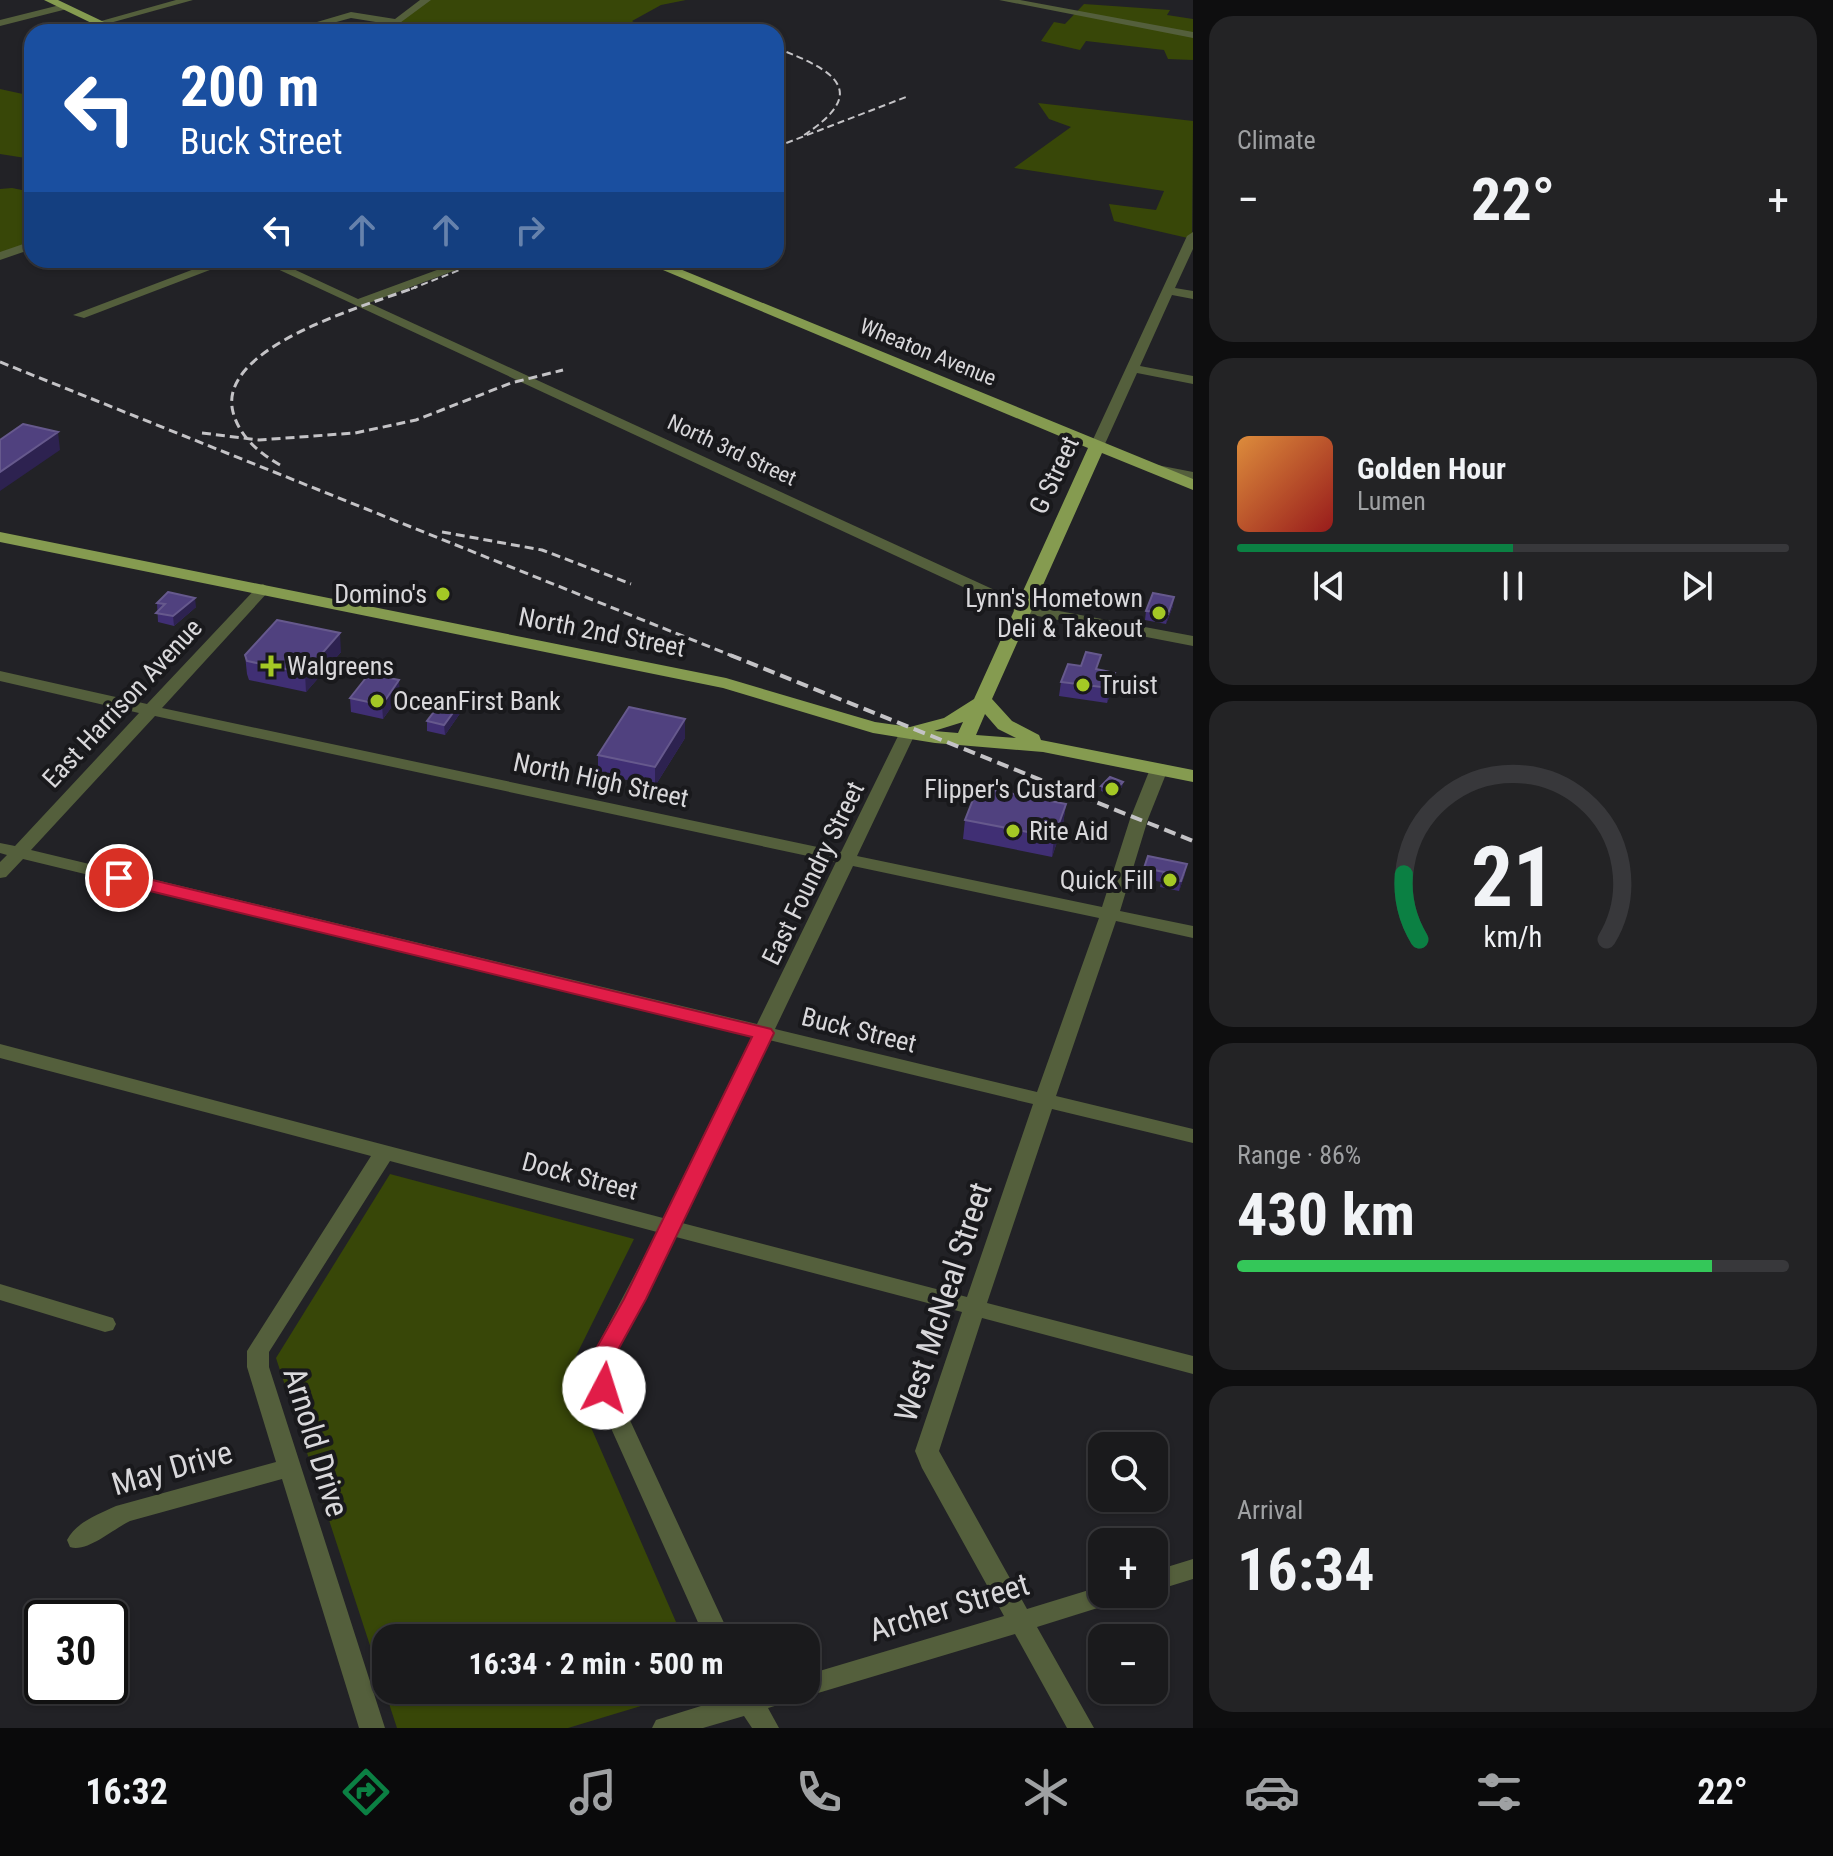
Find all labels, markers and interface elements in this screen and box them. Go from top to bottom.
text: 200 m [180,54,319,120]
icon: left [48,56,152,160]
text: Buck Street [180,121,343,163]
text: Climate [1237,125,1316,155]
text: 22° [1471,164,1555,235]
text: − [1237,174,1259,226]
text: + [1767,174,1789,226]
icon: left [256,208,300,252]
icon: ahead [340,208,384,252]
icon: ahead [424,208,468,252]
icon: right [508,208,552,252]
street label: Wheaton Avenue [856,313,1000,391]
street label: North 3rd Street [664,409,800,491]
street label: G Street [1023,431,1085,519]
text: Golden Hour [1357,451,1506,486]
text: Lumen [1357,486,1426,516]
icon: previous [1307,564,1351,608]
icon: pause [1491,564,1535,608]
icon: next [1675,564,1719,608]
place label: Domino's [334,579,427,609]
place label: Lynn's Hometown Deli & Takeout [965,583,1143,643]
marker: Domino's [434,585,452,603]
street label: North 2nd Street [516,601,688,663]
marker: Lynn's Hometown Deli & Takeout [1150,604,1168,622]
street label: East Harrison Avenue [36,612,208,794]
place label: Walgreens [287,651,394,681]
marker: Walgreens [262,657,280,675]
place label: Truist [1099,670,1158,700]
marker: Truist [1074,676,1092,694]
place label: OceanFirst Bank [393,686,561,716]
marker: OceanFirst Bank [368,692,386,710]
street label: North High Street [511,747,691,813]
place label: Flipper's Custard [924,774,1096,804]
street label: East Foundry Street [756,776,870,970]
marker: Flipper's Custard [1103,780,1121,798]
place label: Rite Aid [1029,816,1108,846]
marker: Rite Aid [1004,822,1022,840]
text: 21 [1471,829,1555,926]
pin [85,844,153,912]
icon: arrive [97,856,141,900]
place label: Quick Fill [1060,865,1154,895]
marker: Quick Fill [1161,871,1179,889]
text: km/h [1484,920,1542,954]
street label: Buck Street [798,1001,920,1059]
text: Range · 86% [1237,1140,1361,1170]
street label: Dock Street [519,1146,641,1206]
street label: West McNeal Street [886,1178,1000,1426]
text: 430 km [1237,1179,1415,1250]
position arrow [562,1346,646,1430]
street label: Arnold Drive [275,1363,357,1521]
map controls [1088,1432,1168,1704]
button: search [1088,1432,1168,1512]
street label: May Drive [107,1433,237,1503]
text: Arrival [1237,1495,1303,1525]
button: + [1088,1528,1168,1608]
text: 16:34 [1237,1534,1375,1605]
street label: Archer Street [864,1565,1034,1649]
speed limit sign: 30 [24,1600,128,1704]
button: − [1088,1624,1168,1704]
text: 16:34 · 2 min · 500 m [469,1646,723,1681]
icon: directions [338,1764,394,1820]
icon: music [565,1764,621,1820]
icon: phone [791,1764,847,1820]
icon: climate [1018,1764,1074,1820]
icon: car [1244,1764,1300,1820]
icon: filters [1471,1764,1527,1820]
text: 16:32 [85,1771,168,1813]
text: 22° [1697,1771,1748,1813]

